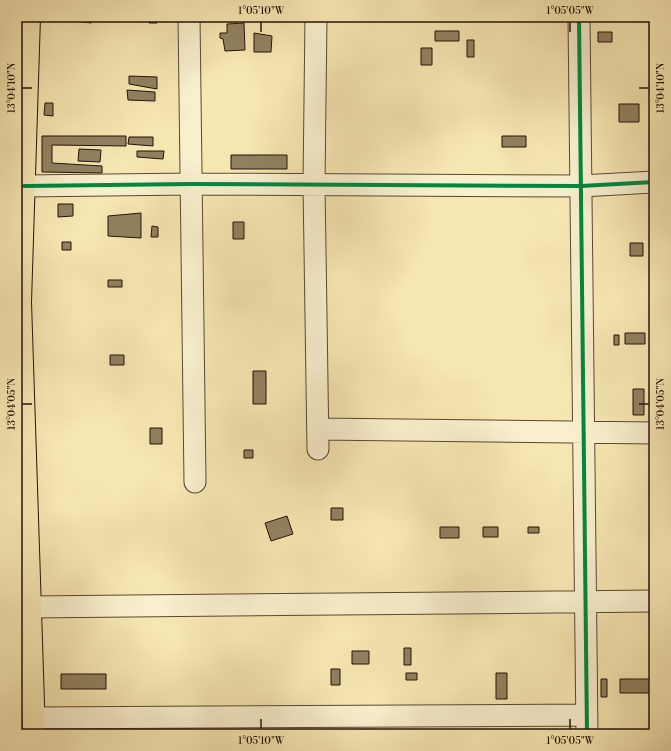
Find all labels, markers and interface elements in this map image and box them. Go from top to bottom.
text: 1°05'10"W [238,5,285,17]
text: 1°05'05"W [546,5,595,17]
text: 13°04'10"N [6,62,18,113]
text: 13°04'10"N [655,62,667,113]
text: 13°04'05"N [6,378,18,430]
text: 13°04'05"N [655,378,667,430]
text: 1°05'10"W [238,735,285,747]
text: 1°05'05"W [546,735,595,747]

